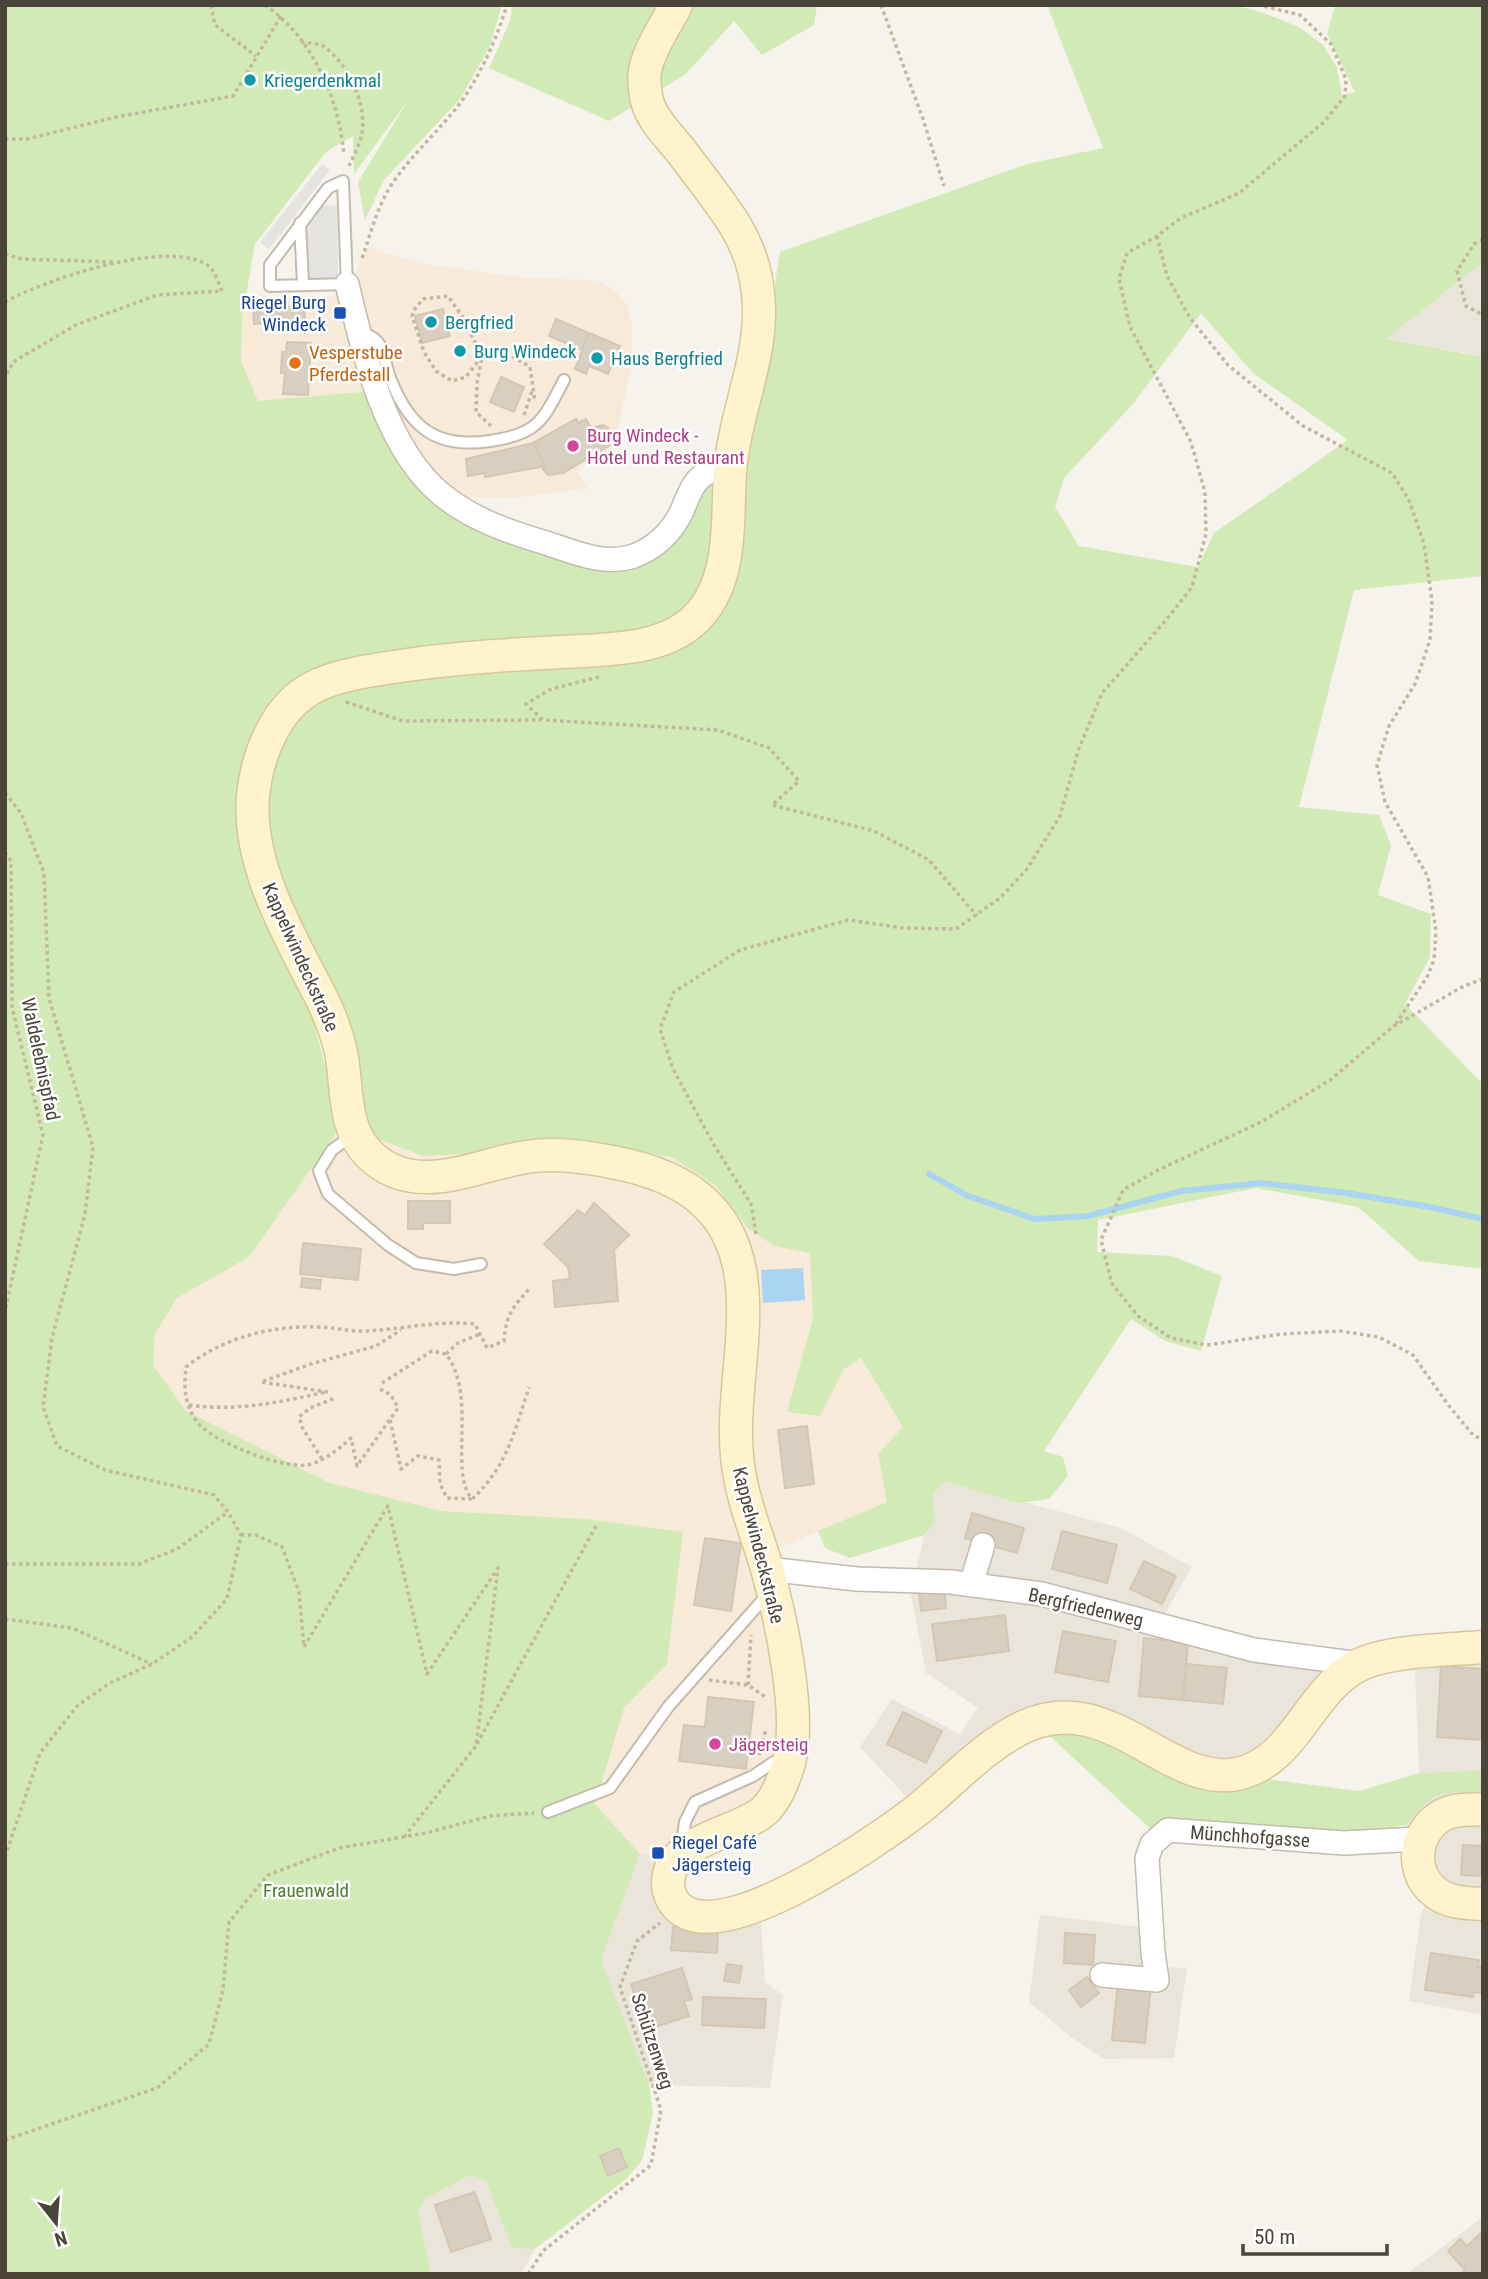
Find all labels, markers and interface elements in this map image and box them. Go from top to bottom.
place label: Kriegerdenkmal [264,69,381,92]
marker: Kriegerdenkmal [242,72,258,88]
place label: Riegel Burg Windeck [241,291,326,336]
marker: Riegel Burg Windeck [332,305,348,321]
place label: Bergfried [445,311,514,334]
marker: Bergfried [423,314,439,330]
place label: Burg Windeck [474,340,577,363]
place label: Vesperstube Pferdestall [309,341,403,386]
marker: Burg Windeck [452,343,468,359]
place label: Haus Bergfried [611,347,723,370]
marker: Haus Bergfried [589,350,605,366]
marker: Vesperstube Pferdestall [287,355,303,371]
place label: Burg Windeck - Hotel und Restaurant [587,424,745,469]
marker: Burg Windeck - Hotel und Restaurant [565,438,581,454]
street label: Kappelwindeckstraße [257,879,344,1035]
street label: Waldelebnispfad [16,996,65,1122]
street label: Kappelwindeckstraße [728,1464,789,1626]
street label: Bergfriedenweg [1026,1583,1146,1632]
place label: Jägersteig [729,1733,808,1756]
marker: Jägersteig [707,1736,723,1752]
street label: Münchhofgasse [1189,1821,1311,1852]
place label: Riegel Café Jägersteig [672,1831,757,1876]
marker: Riegel Café Jägersteig [650,1845,666,1861]
park label: Frauenwald [263,1879,349,1902]
street label: Schützenweg [626,1990,679,2092]
north arrow [21,2188,91,2258]
scale bar [1243,2212,1386,2256]
text: 50 m [1254,2225,1295,2249]
text: N [52,2226,70,2251]

